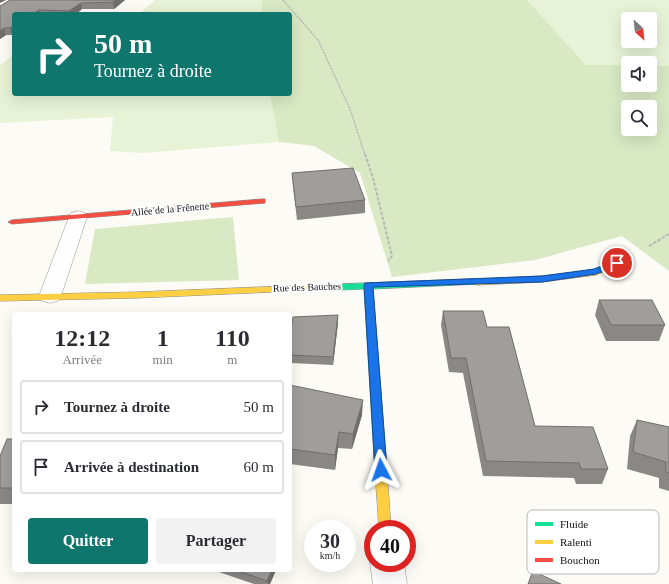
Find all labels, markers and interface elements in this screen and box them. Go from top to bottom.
north arrow [621,12,657,48]
map controls [621,12,657,136]
icon: right [28,28,80,80]
text: 50 m [94,28,152,59]
button: sound [621,56,657,92]
text: Tournez à droite [94,61,212,81]
button: search [621,100,657,136]
street label: Allée de la Frênette [130,200,210,218]
pin [600,246,634,280]
icon: arrive [606,252,628,274]
street label: Rue des Bauches [273,280,341,294]
text: 12:12 [54,325,110,351]
text: 1 [157,325,169,351]
text: 110 [215,325,250,351]
text: Arrivée [62,352,102,367]
text: min [153,352,173,367]
text: m [227,352,237,367]
icon: right [30,396,52,418]
text: Tournez à droite [64,399,170,415]
text: 50 m [244,399,274,415]
position arrow [360,449,402,491]
icon: arrive [30,456,52,478]
text: Arrivée à destination [64,459,199,475]
text: 60 m [244,459,274,475]
legend [527,510,659,574]
button: Quitter [28,518,148,564]
button: Partager [156,518,276,564]
text: Fluide [560,518,588,530]
speed limit sign: 40 [364,520,416,572]
text: 30 [320,530,340,552]
text: Ralenti [560,536,592,548]
text: km/h [320,550,340,561]
text: Bouchon [560,554,600,566]

